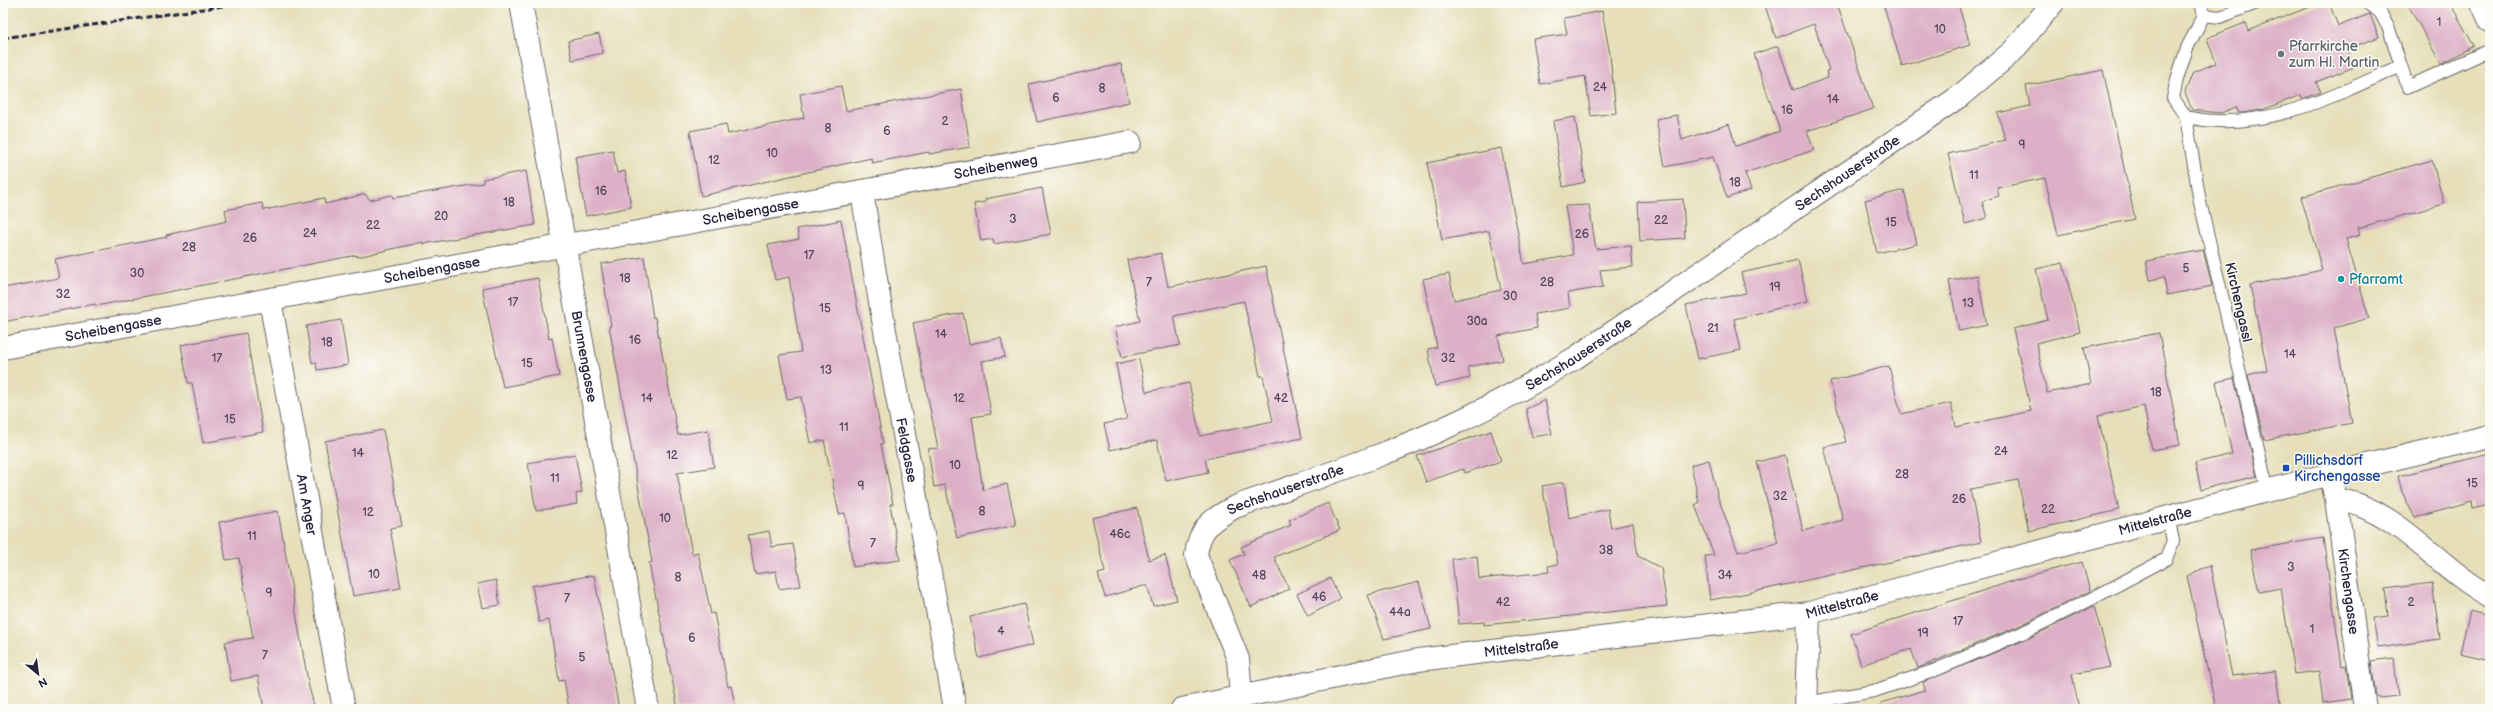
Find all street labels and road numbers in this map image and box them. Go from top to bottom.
street label: Sechshauserstraße [1792,132,1903,215]
street label: Scheibenweg [952,151,1039,183]
street label: Scheibengasse [701,195,800,229]
street label: Scheibengasse [382,253,482,287]
street label: Kirchengassl [2221,261,2256,344]
street label: Brunnengasse [567,309,601,404]
street label: Scheibengasse [64,311,163,345]
street label: Sechshauserstraße [1523,314,1635,394]
street label: Feldgasse [892,416,921,484]
street label: Sechshauserstraße [1224,461,1346,519]
street label: Am Anger [293,473,321,538]
street label: Mittelstraße [2117,503,2194,539]
street label: Kirchengasse [2334,547,2363,636]
street label: Mittelstraße [1804,587,1881,623]
street label: Mittelstraße [1483,635,1560,661]

